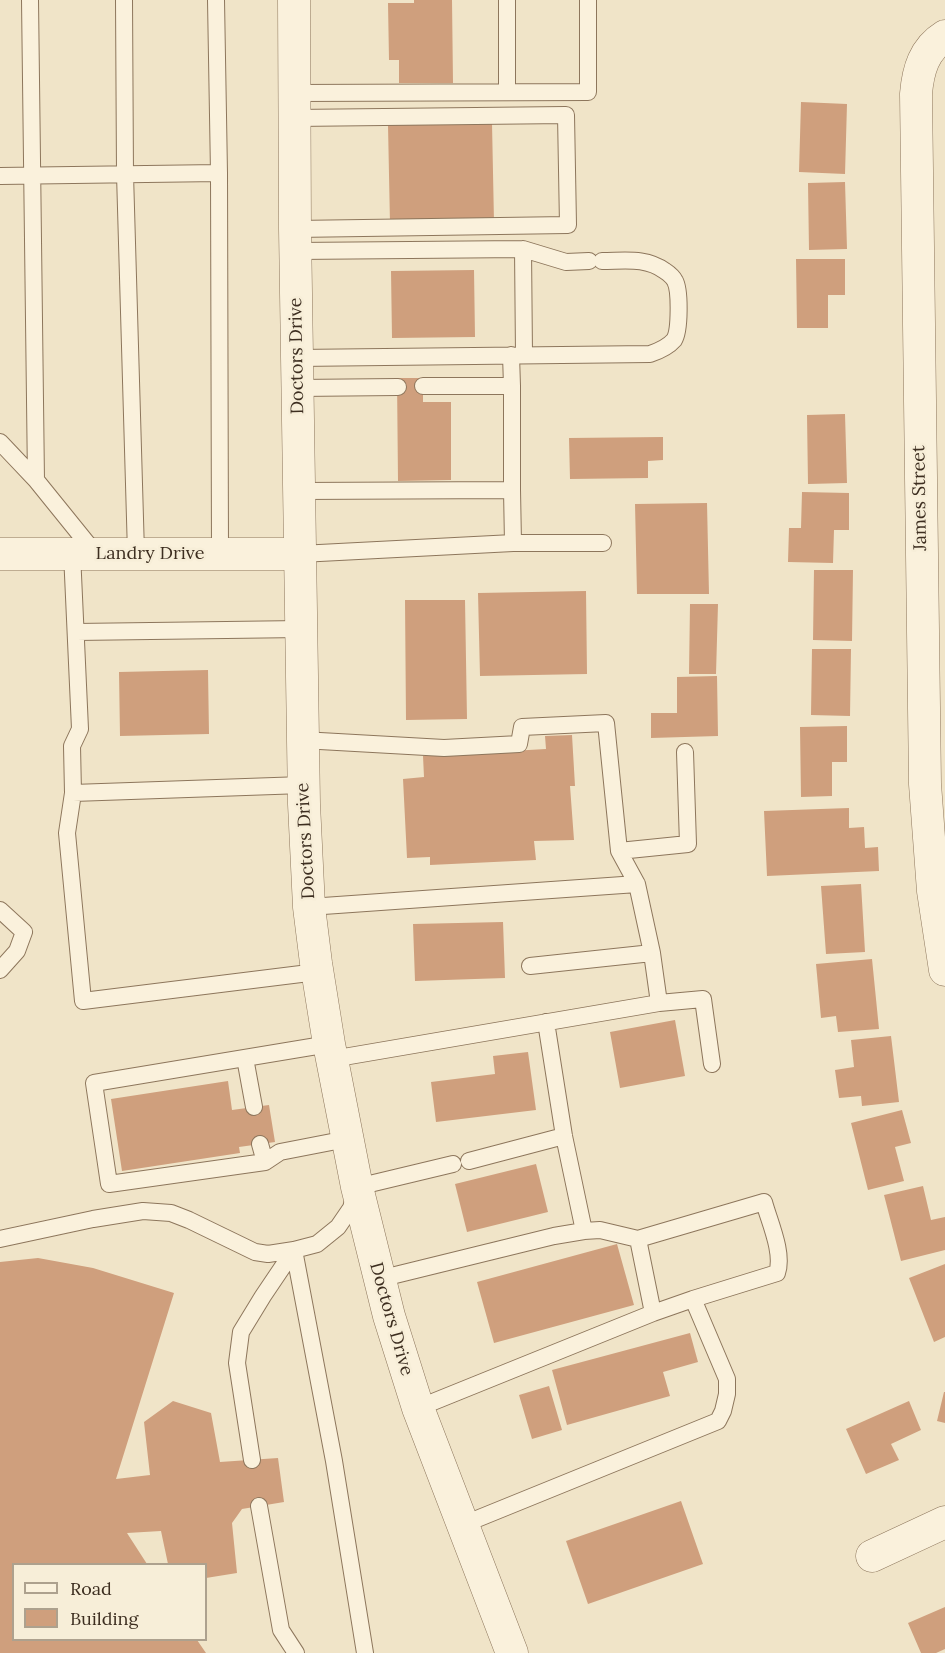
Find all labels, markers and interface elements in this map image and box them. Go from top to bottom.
street label: Doctors Drive [285,297,309,415]
street label: James Street [908,445,932,551]
street label: Landry Drive [95,543,205,565]
street label: Doctors Drive [292,782,320,900]
street label: Doctors Drive [365,1260,417,1378]
legend [12,1563,207,1641]
text: Road [70,1577,112,1600]
text: Building [70,1607,138,1630]

